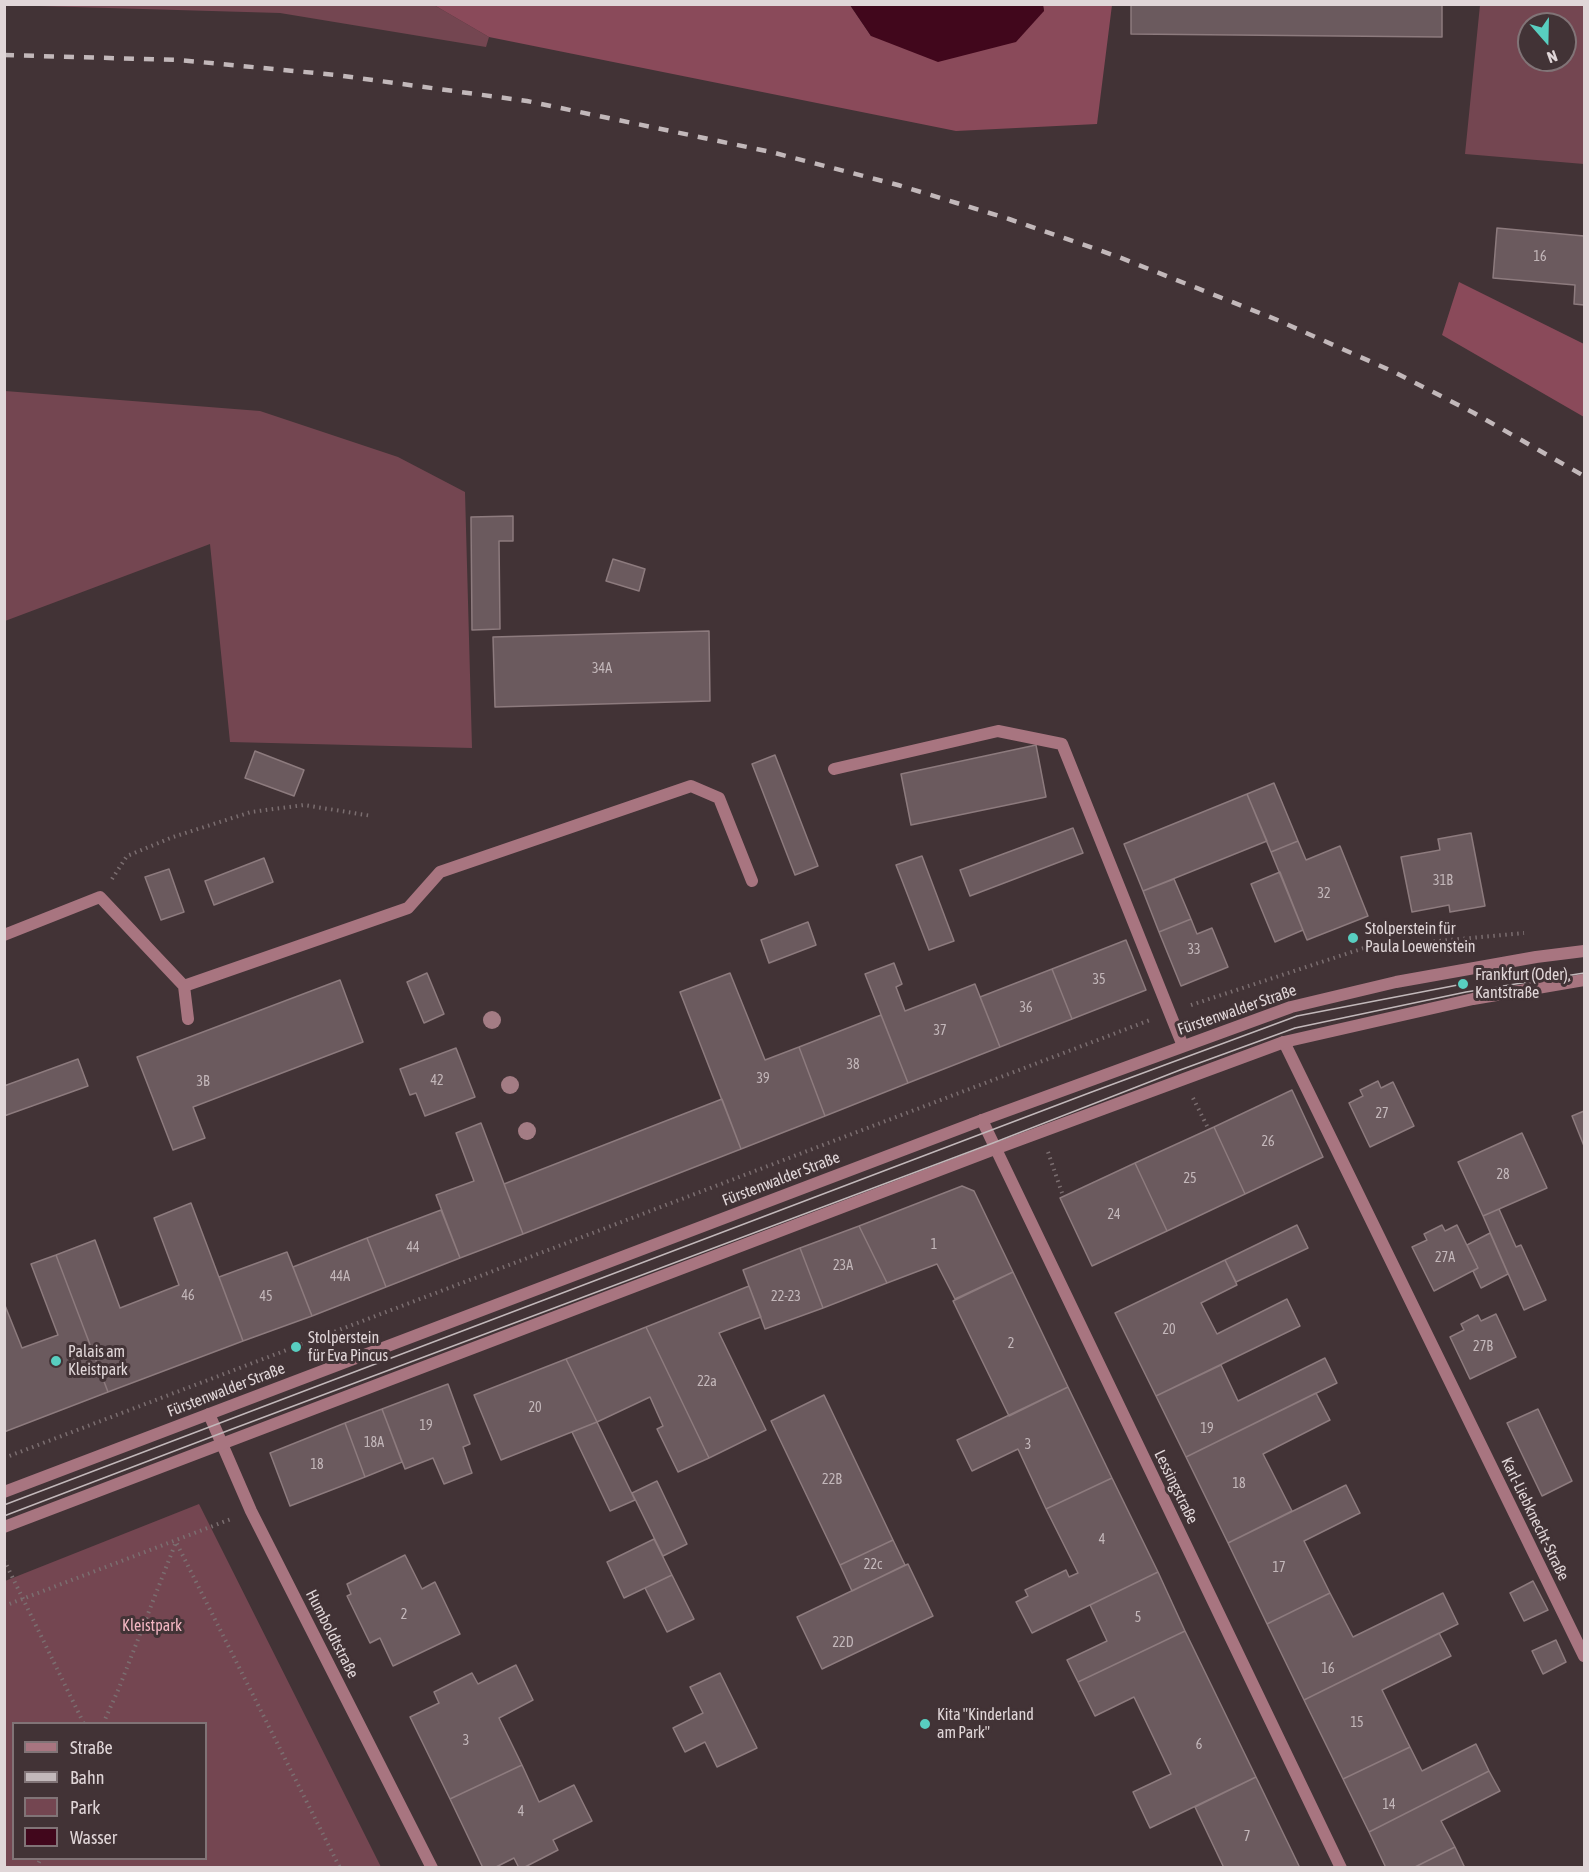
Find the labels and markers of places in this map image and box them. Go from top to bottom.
place label: Stolperstein für Paula Loewenstein [1365,919,1476,957]
marker: Stolperstein für Paula Loewenstein [1346,931,1360,945]
place label: Frankfurt (Oder), Kantstraße [1475,965,1571,1003]
marker: Frankfurt (Oder), Kantstraße [1456,977,1470,991]
place label: Stolperstein für Eva Pincus [308,1328,388,1366]
marker: Stolperstein für Eva Pincus [289,1340,303,1354]
place label: Palais am Kleistpark [68,1342,128,1380]
marker: Palais am Kleistpark [49,1354,63,1368]
place label: Kita "Kinderland am Park" [937,1705,1034,1743]
marker: Kita "Kinderland am Park" [918,1717,932,1731]

